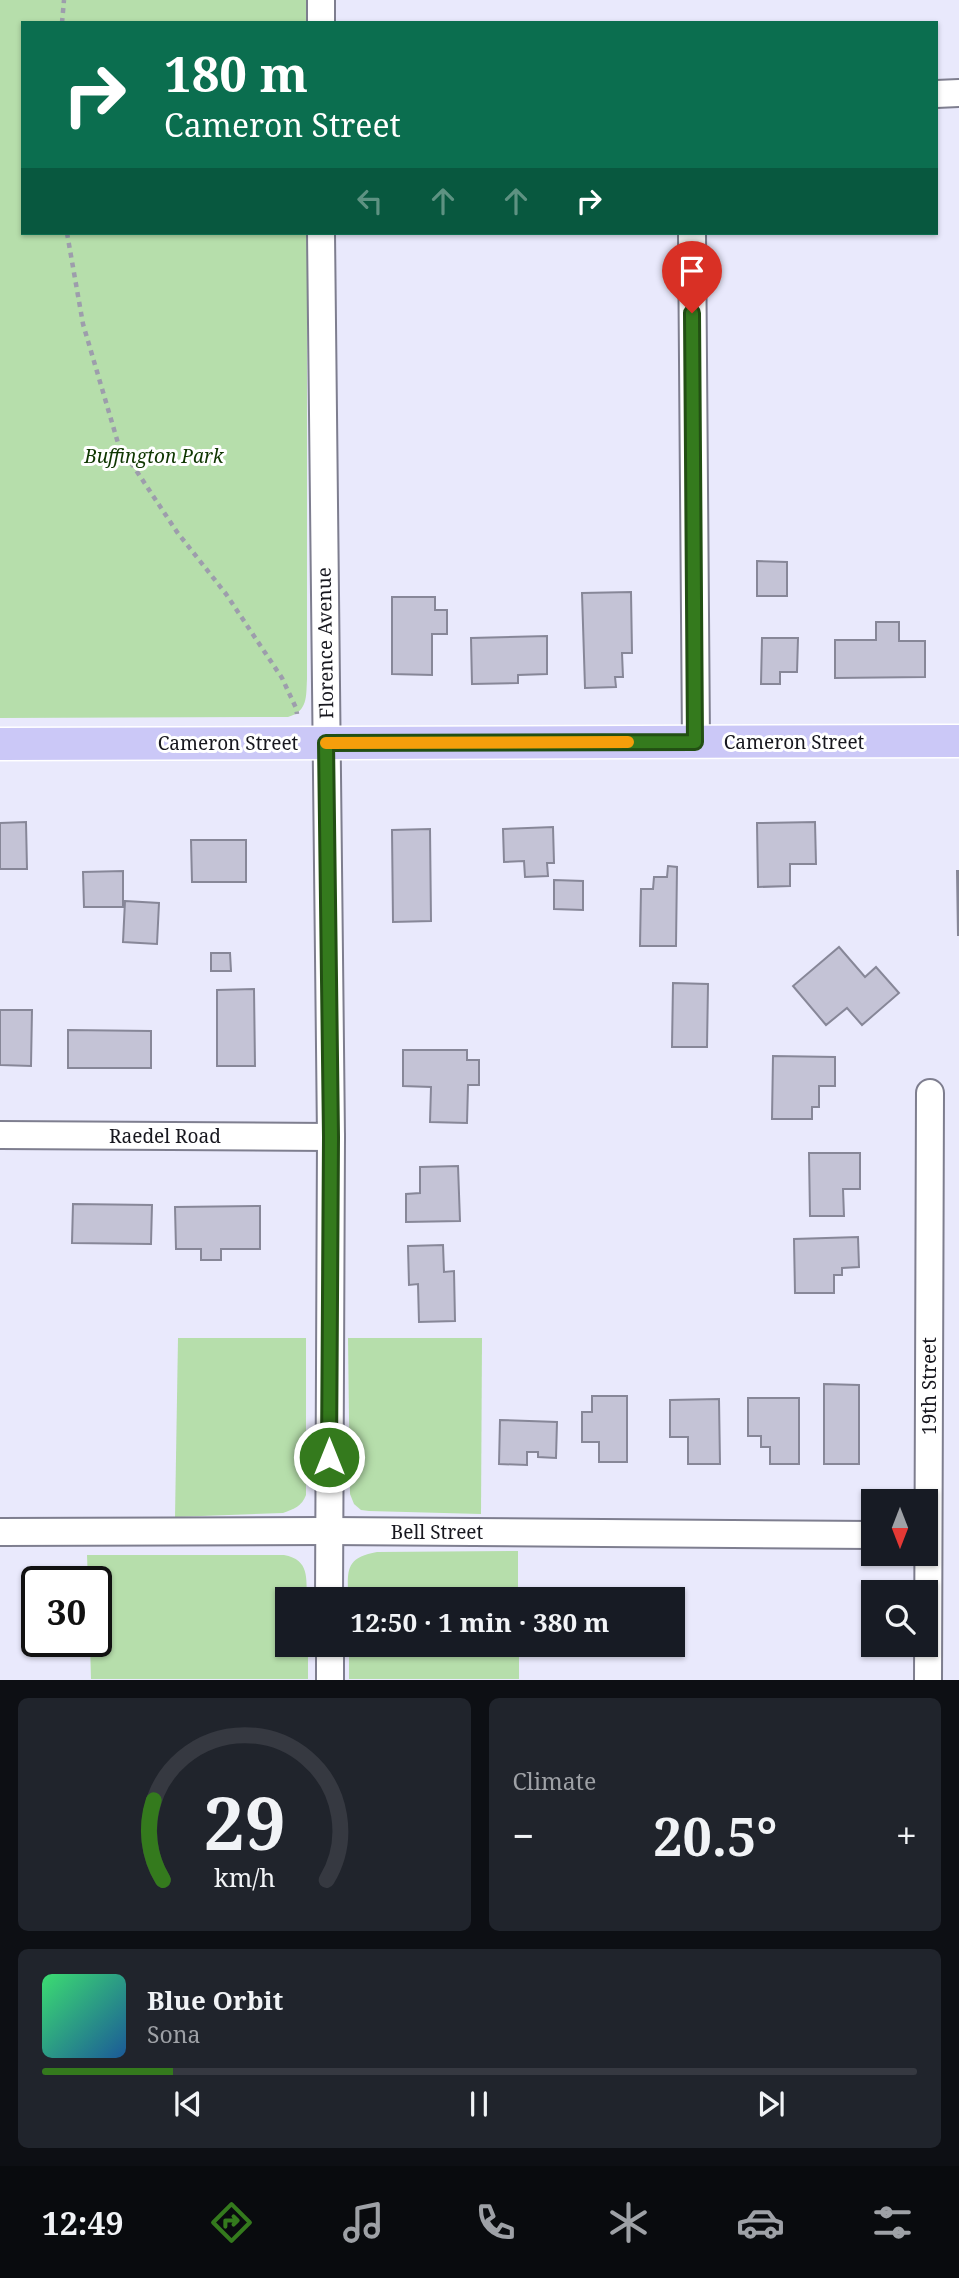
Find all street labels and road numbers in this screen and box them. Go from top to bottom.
street label: Florence Avenue [311,567,339,719]
street label: Cameron Street [724,729,865,755]
street label: Cameron Street [158,730,299,756]
street label: Raedel Road [109,1123,221,1149]
street label: 19th Street [916,1337,942,1435]
street label: Bell Street [391,1519,483,1545]

